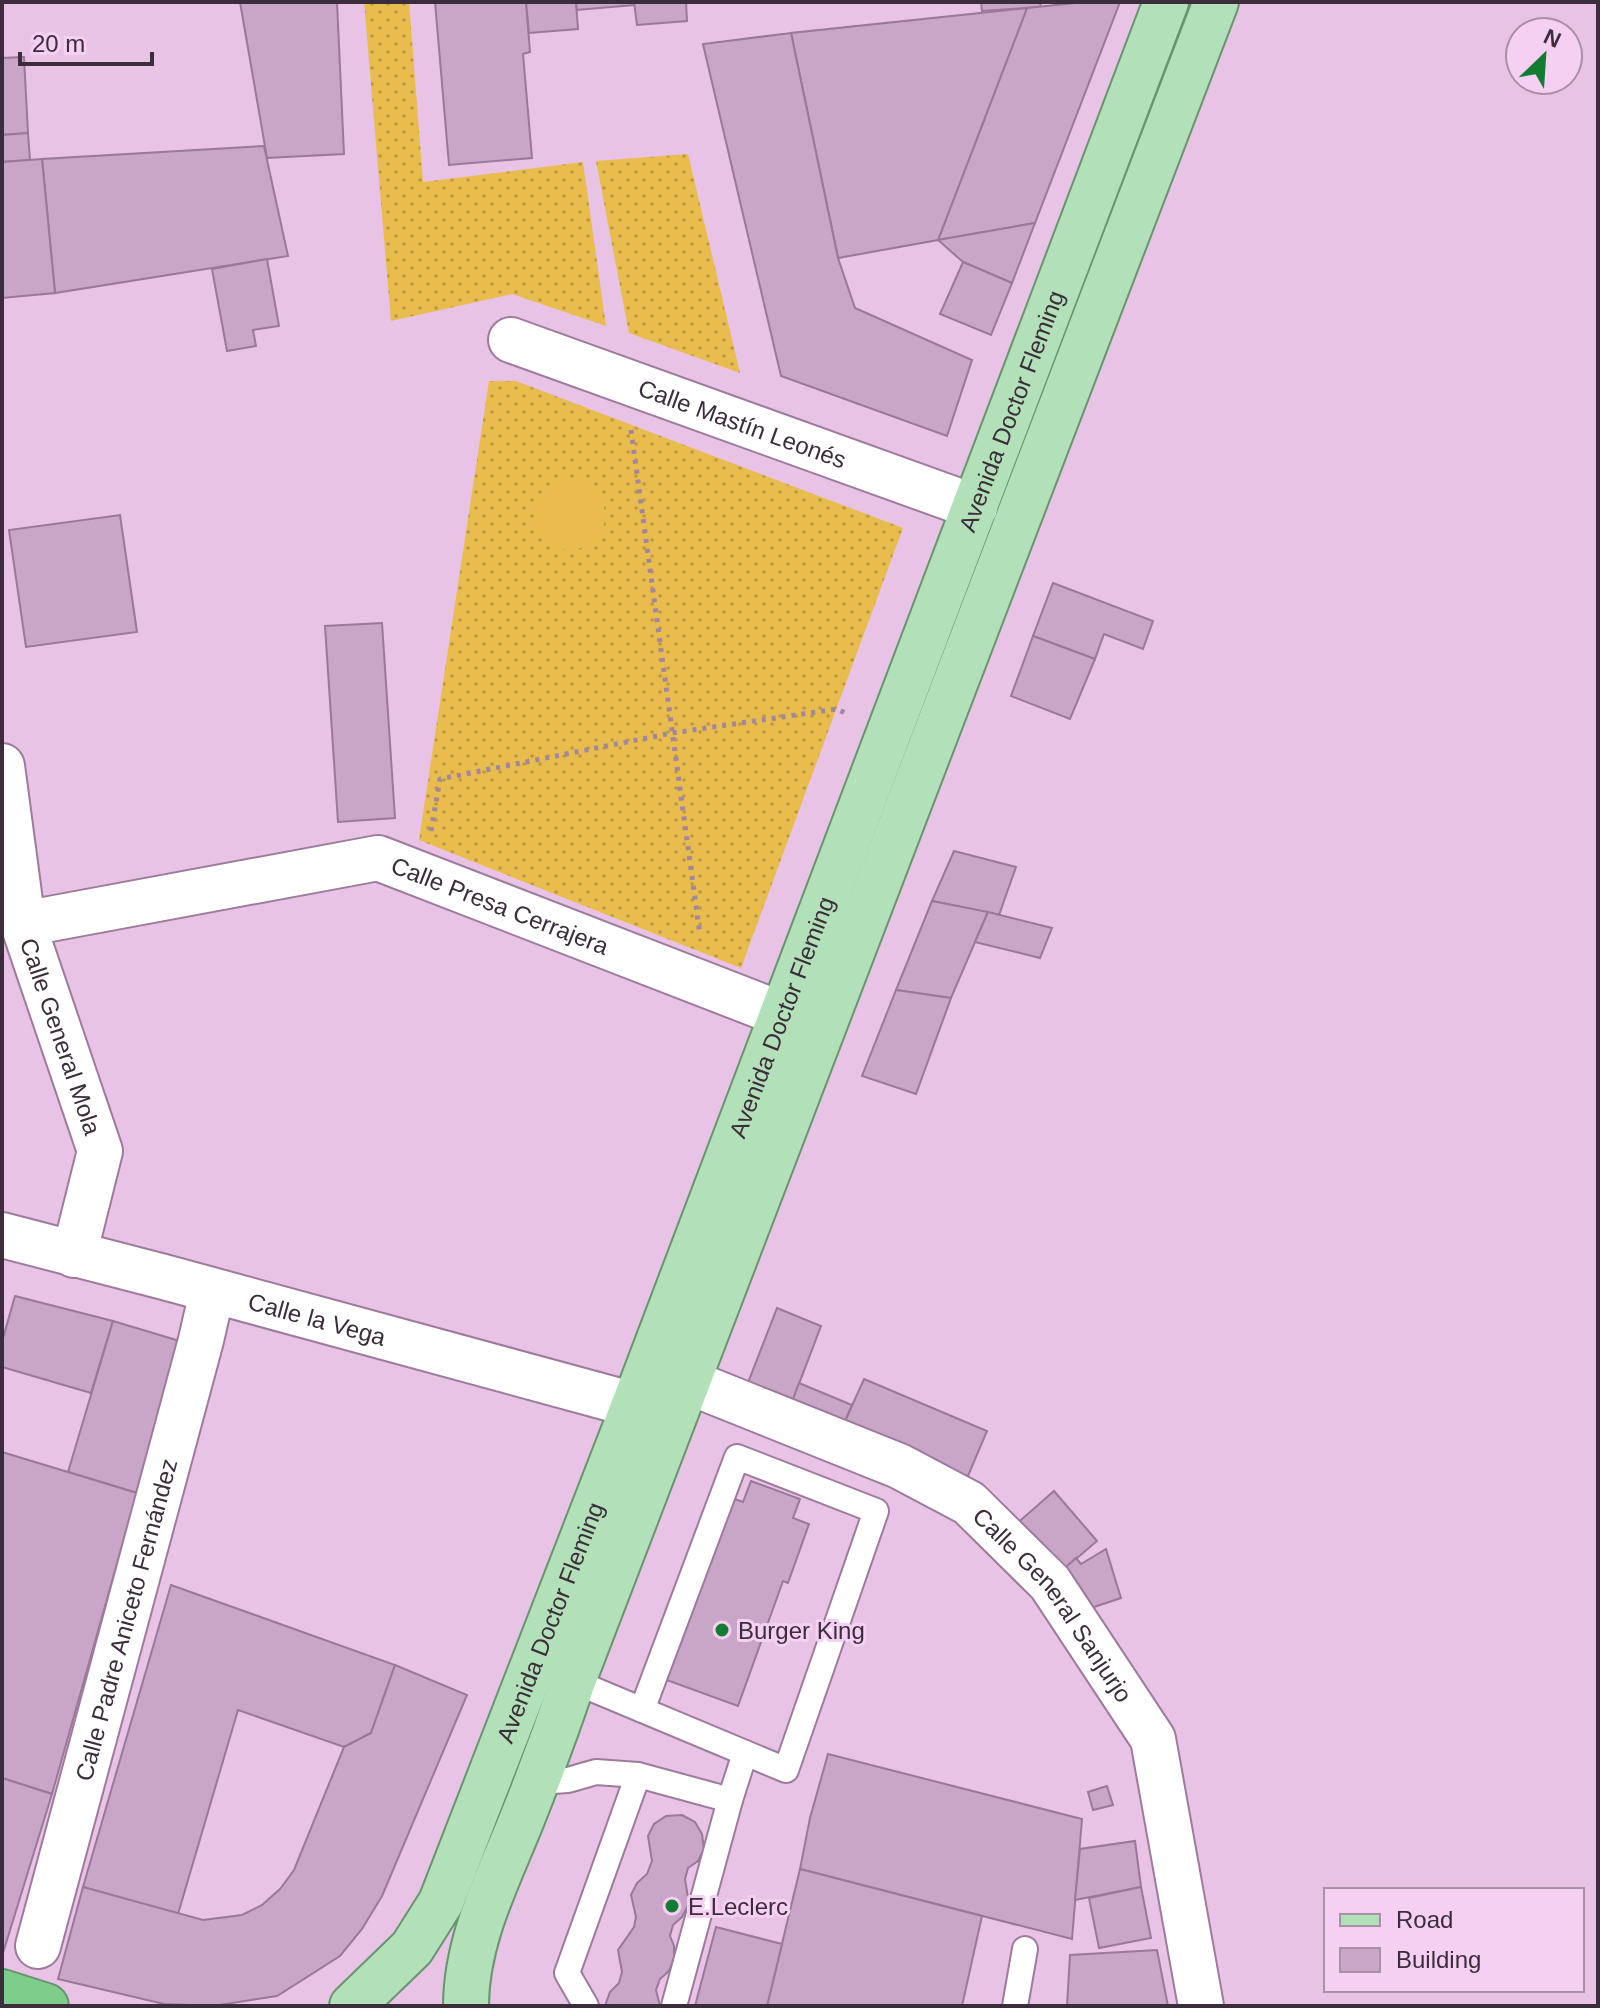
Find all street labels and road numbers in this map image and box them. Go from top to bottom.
street label: Avenida Doctor Fleming [953,287,1069,535]
street label: Calle Mastín Leonés [635,374,850,473]
street label: Calle Presa Cerrajera [388,851,613,960]
street label: Avenida Doctor Fleming [723,893,839,1141]
street label: Calle General Mola [15,935,107,1139]
street label: Calle la Vega [245,1287,390,1350]
street label: Calle Padre Aniceto Fernández [70,1456,182,1784]
street label: Avenida Doctor Fleming [491,1498,609,1746]
street label: Calle General Sanjurjo [968,1502,1138,1707]

